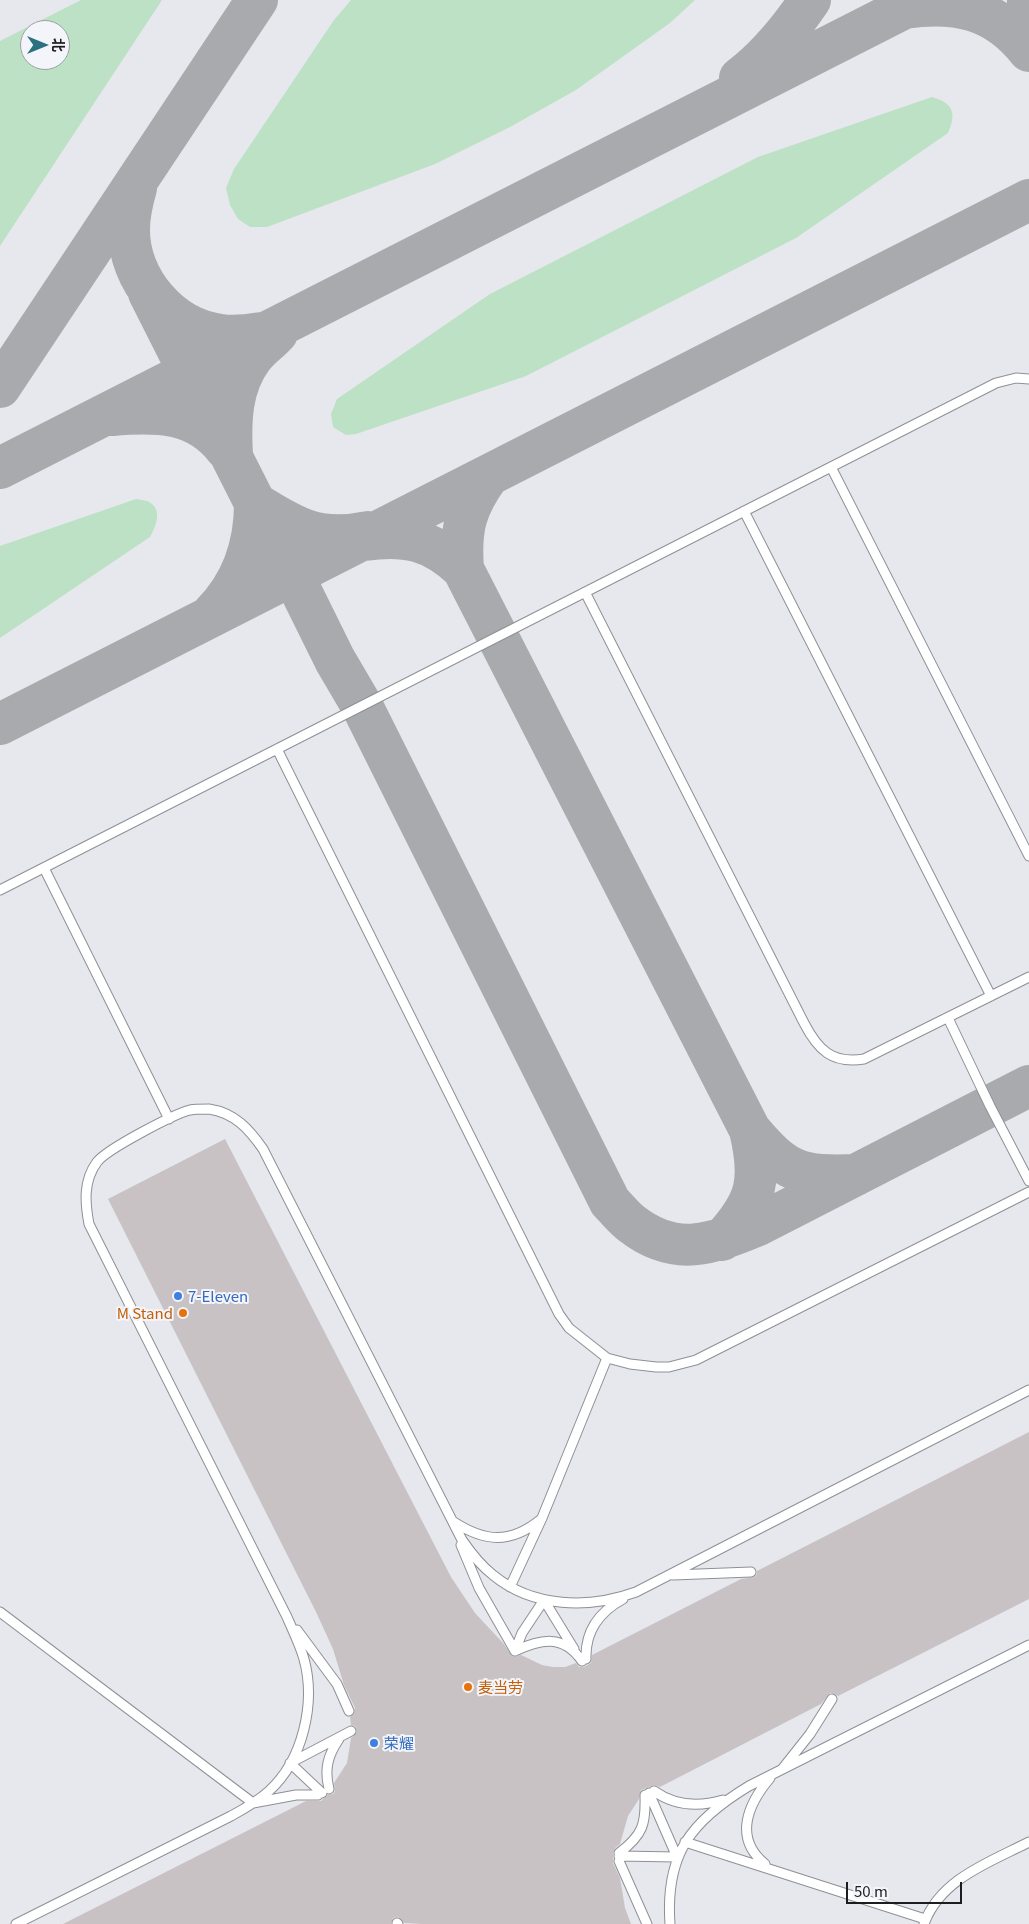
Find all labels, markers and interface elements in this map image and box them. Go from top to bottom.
north arrow [20,20,70,70]
text: 北 [49,38,69,52]
place label: 7-Eleven [188,1287,248,1305]
marker: 7-Eleven [172,1290,184,1302]
place label: M Stand [117,1304,173,1322]
marker: M Stand [177,1307,189,1319]
place label: 麦当劳 [478,1678,523,1696]
marker: 麦当劳 [462,1681,474,1693]
place label: 荣耀 [384,1734,414,1752]
marker: 荣耀 [368,1737,380,1749]
scale bar [849,1872,965,1904]
text: 50 m [854,1880,888,1901]

